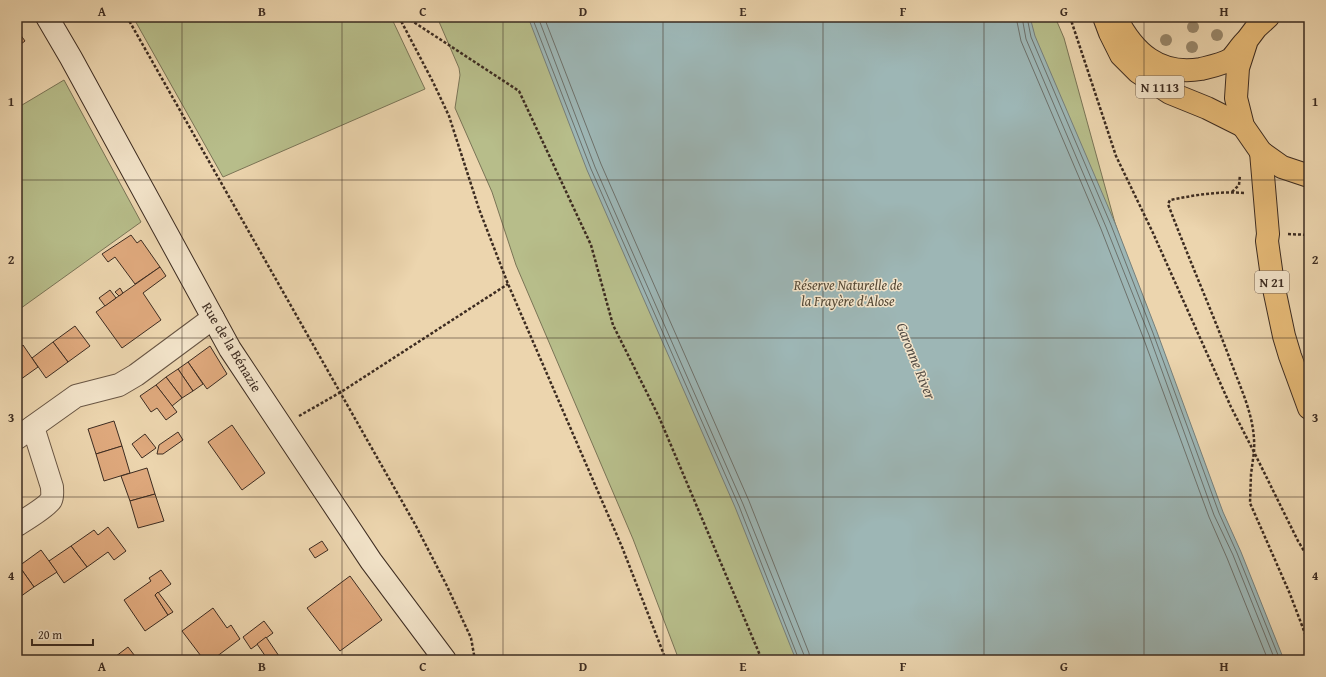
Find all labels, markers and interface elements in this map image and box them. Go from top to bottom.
text: A [98,2,107,21]
text: B [258,2,266,21]
text: C [419,2,427,21]
text: D [579,2,587,21]
text: E [740,2,747,21]
text: F [900,2,907,21]
text: G [1060,2,1068,21]
text: H [1219,2,1229,21]
road number: N 1113 [1136,76,1184,98]
text: 1 [8,92,14,111]
text: 1 [1312,92,1318,111]
text: 2 [8,250,15,269]
text: 2 [1312,250,1319,269]
road number: N 21 [1255,271,1289,293]
park label: Réserve Naturelle de la Frayère d'Alose [793,275,903,311]
street label: Rue de la Bénazie [197,298,267,396]
water label: Garonne River [892,319,942,403]
text: 3 [8,408,14,427]
text: 3 [1312,408,1318,427]
text: 4 [8,566,15,585]
text: 4 [1312,566,1319,585]
scale bar [32,621,93,647]
text: 20 m [38,626,62,643]
text: A [98,657,107,676]
text: B [258,657,266,676]
text: C [419,657,427,676]
text: D [579,657,587,676]
text: E [740,657,747,676]
text: F [900,657,907,676]
text: G [1060,657,1068,676]
text: H [1219,657,1229,676]

